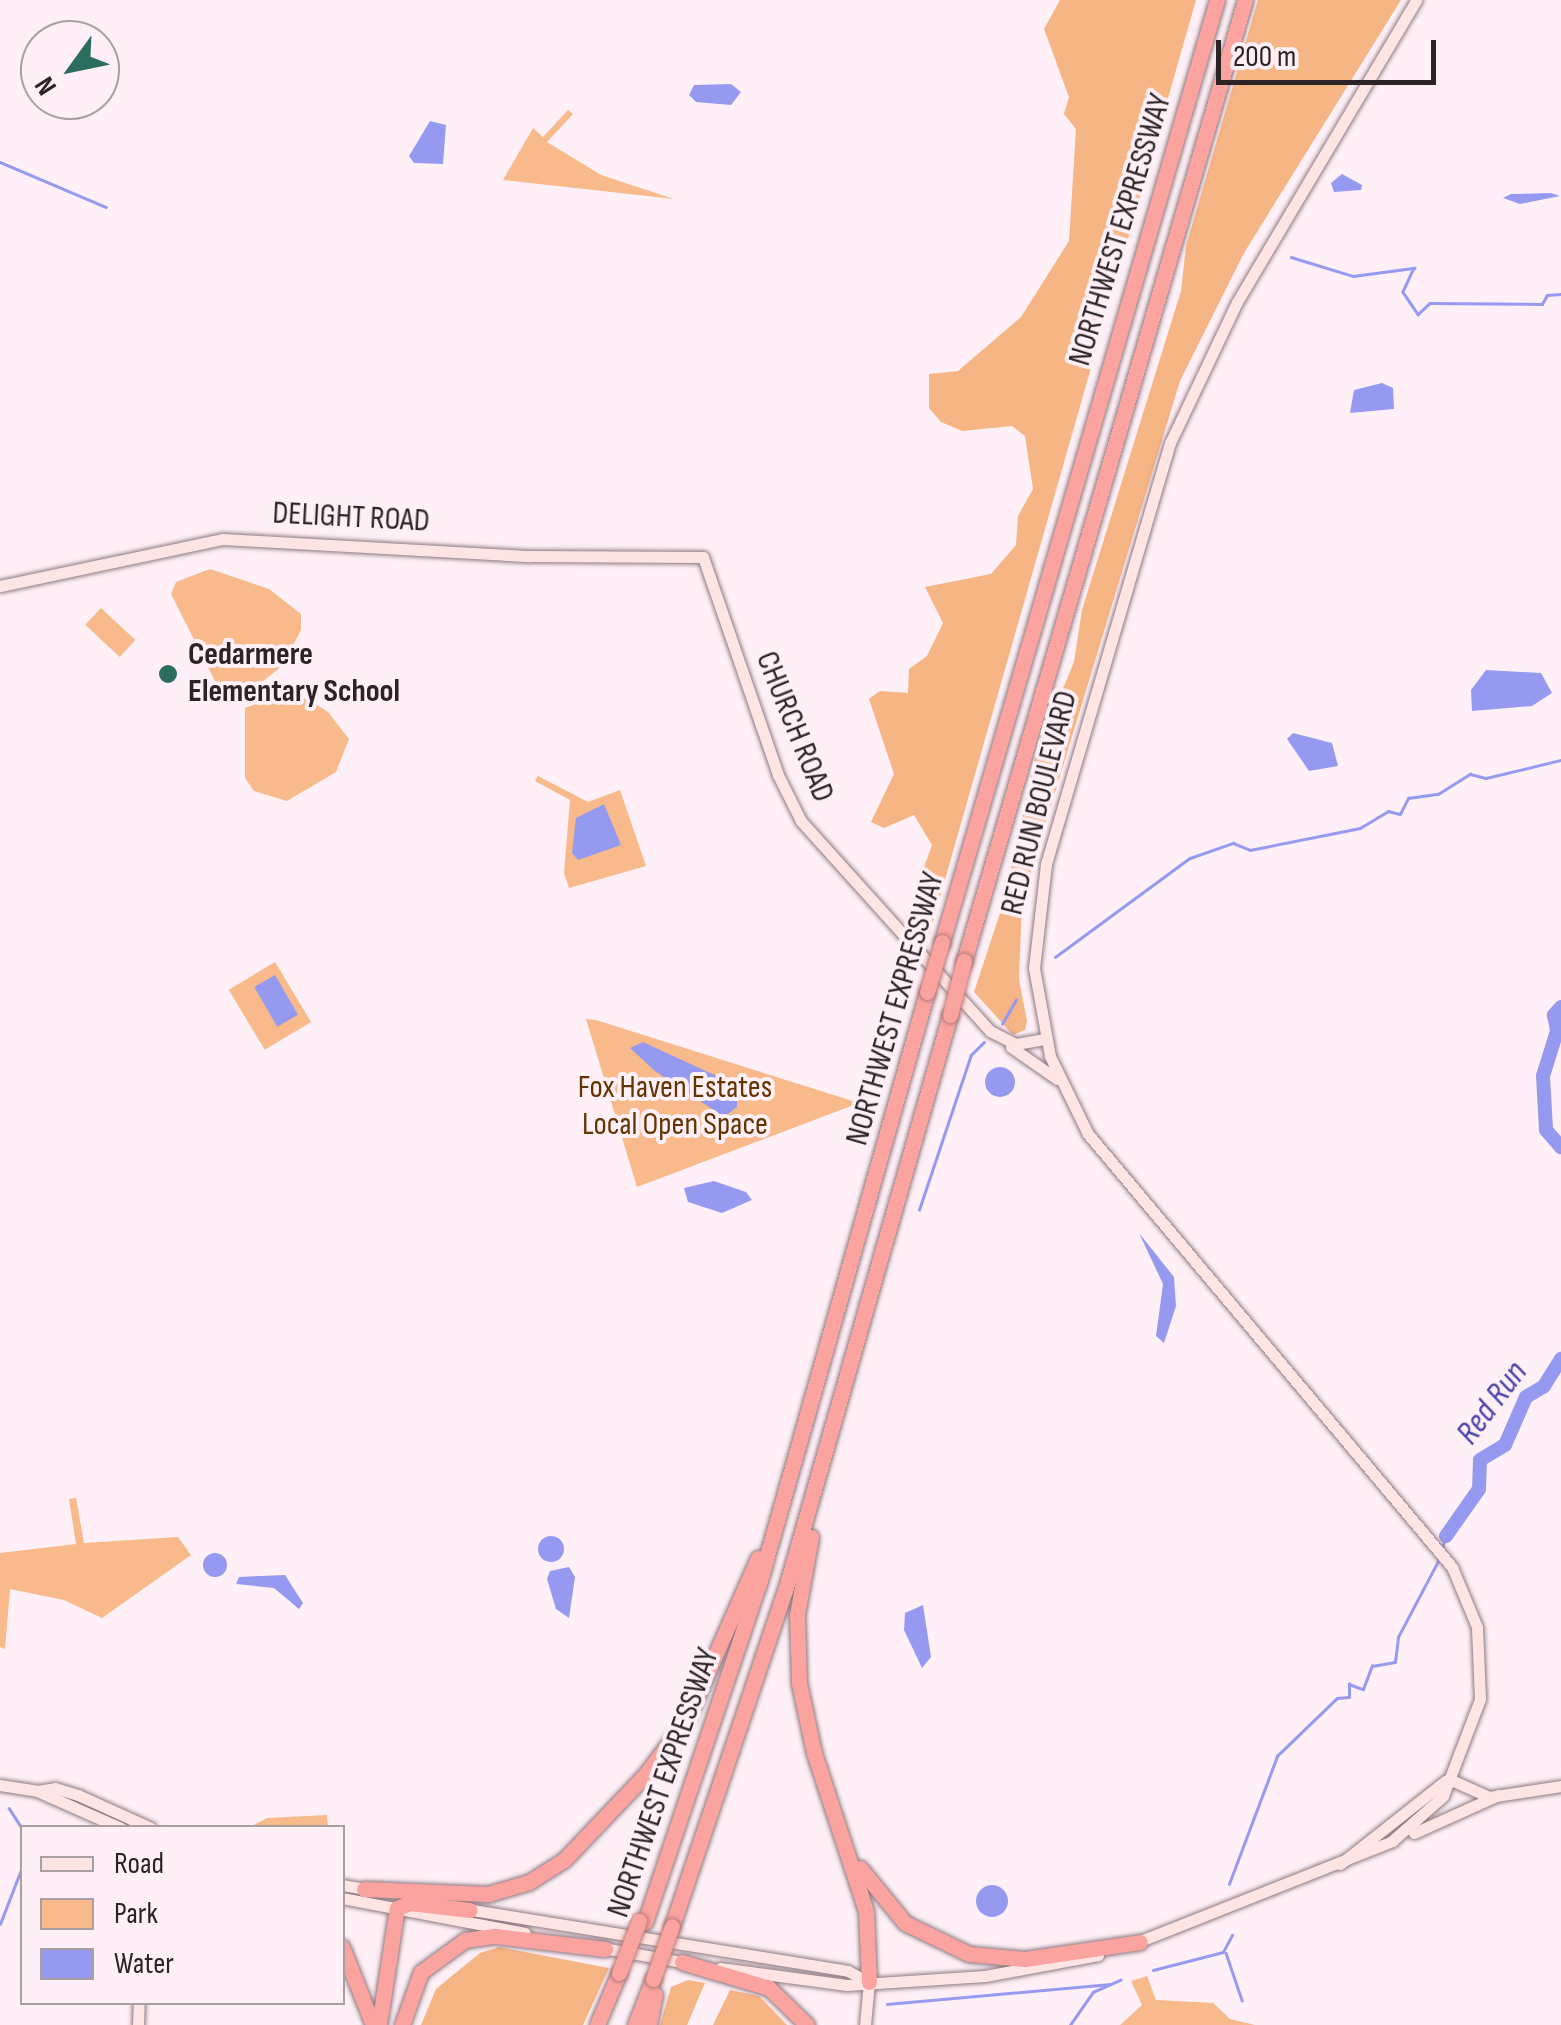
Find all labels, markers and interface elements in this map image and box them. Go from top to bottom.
north arrow [20,20,120,120]
scale bar [1221,20,1441,82]
text: 200 m [1233,39,1296,75]
text: N [28,70,64,101]
street label: NORTHWEST EXPRESSWAY [1061,90,1181,370]
street label: DELIGHT ROAD [271,495,431,541]
place label: Cedarmere Elementary School [188,637,400,712]
street label: CHURCH ROAD [746,646,842,808]
marker: Cedarmere Elementary School [157,663,179,685]
street label: RED RUN BOULEVARD [994,687,1086,919]
street label: NORTHWEST EXPRESSWAY [839,868,953,1150]
park label: Fox Haven Estates Local Open Space [578,1070,772,1145]
water label: Red Run [1447,1353,1537,1453]
street label: NORTHWEST EXPRESSWAY [600,1643,728,1923]
legend [20,1825,345,2005]
text: Road [114,1846,164,1882]
text: Park [114,1896,158,1932]
text: Water [114,1946,174,1982]

